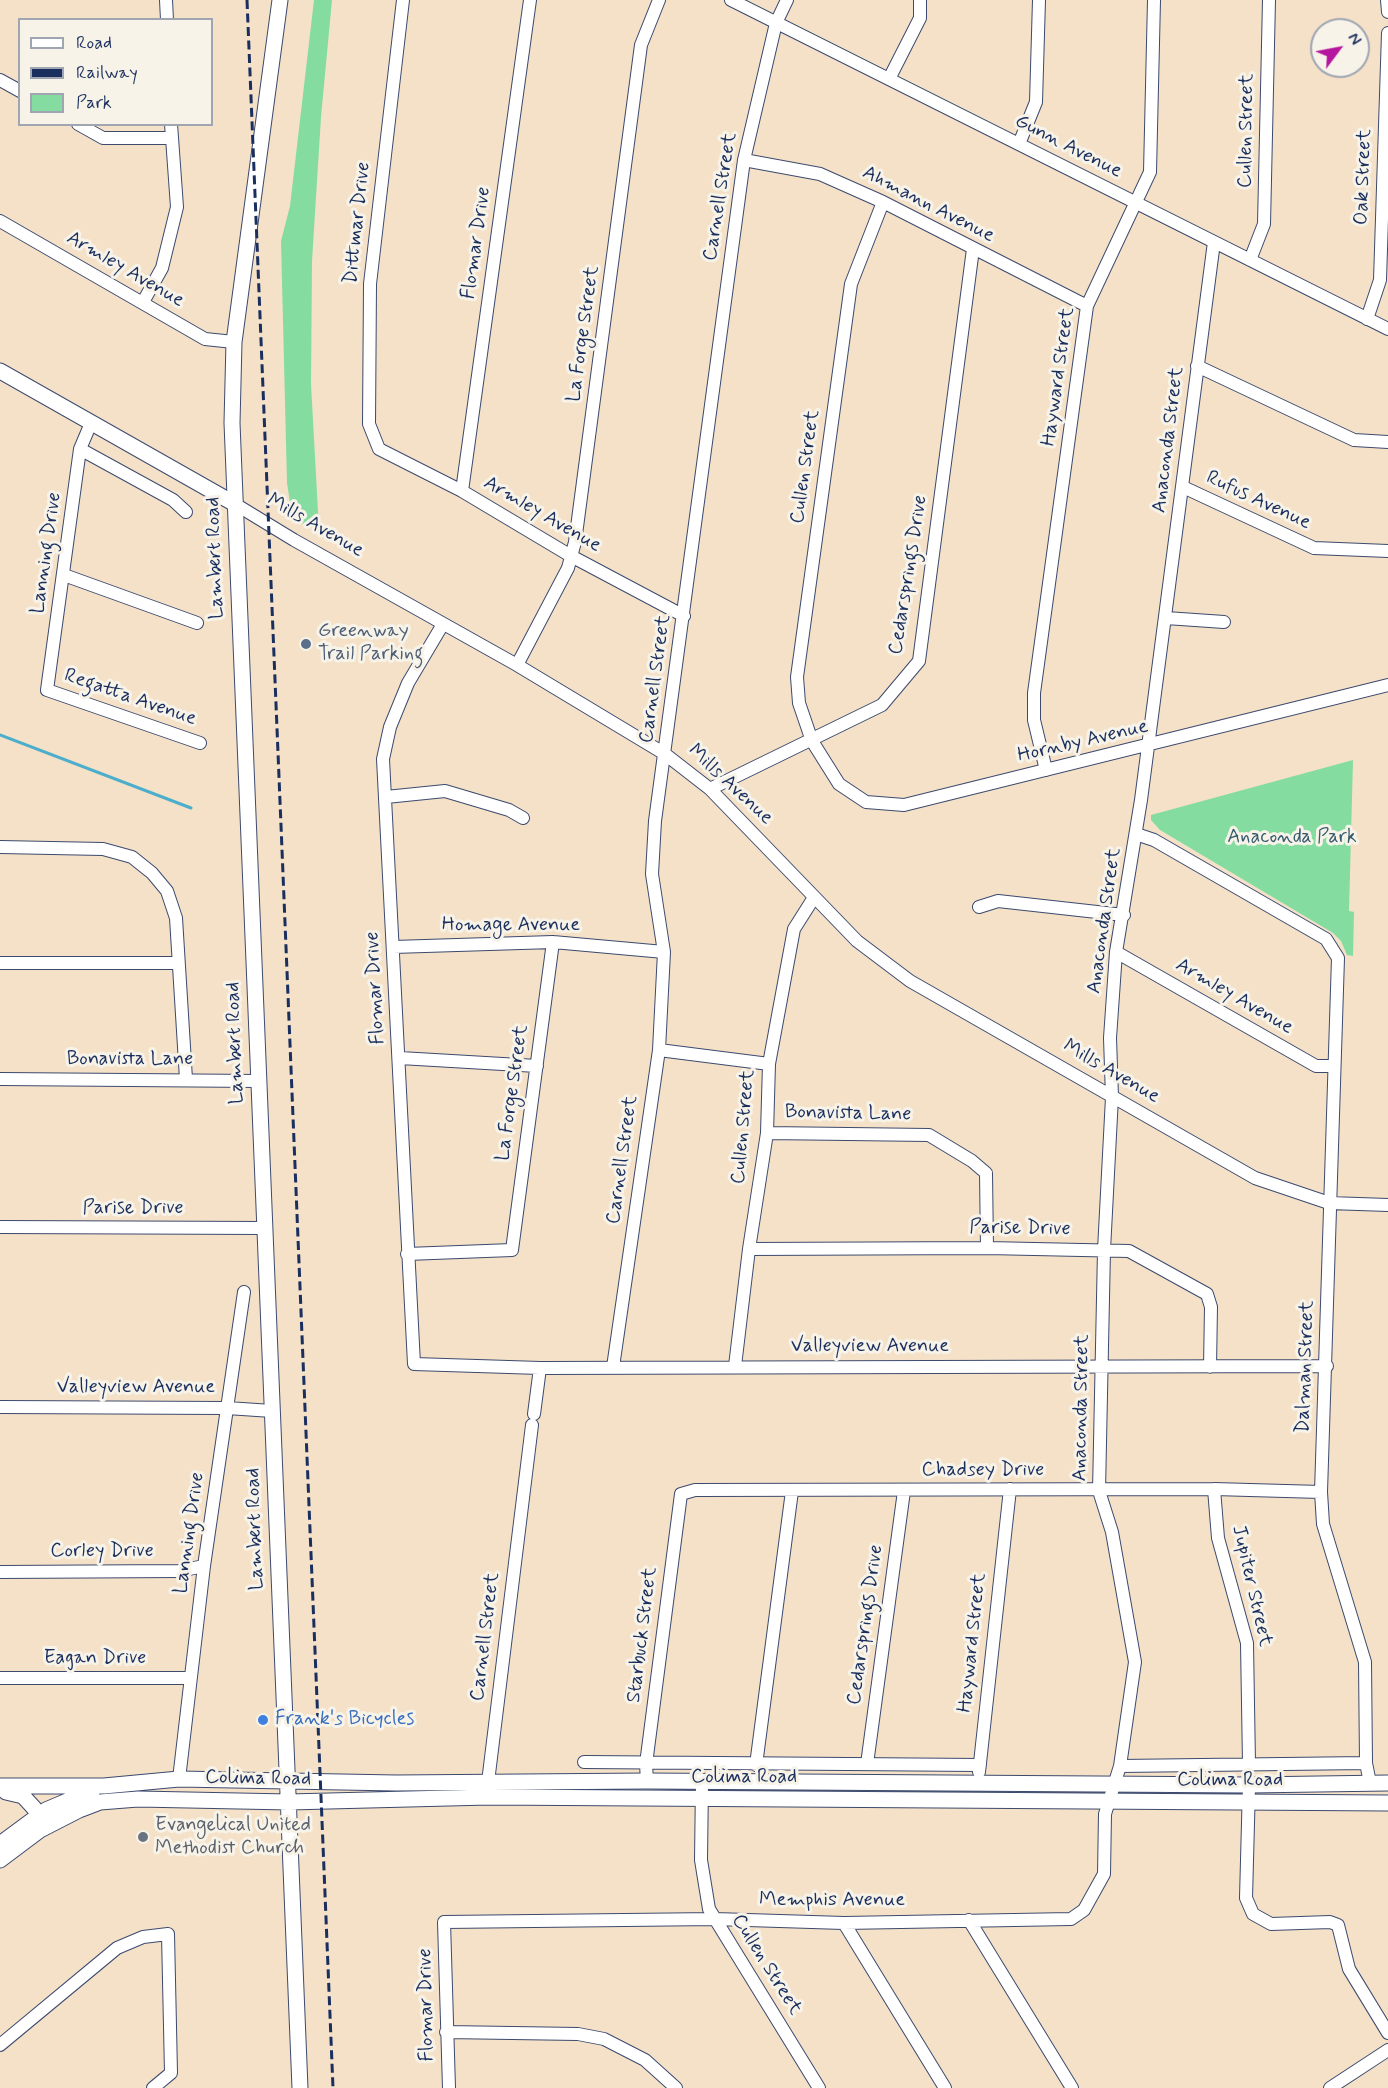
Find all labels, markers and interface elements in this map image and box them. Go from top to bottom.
legend [18,18,213,126]
north arrow [1310,18,1370,78]
text: N [1342,29,1366,49]
text: Road [76,31,112,55]
text: Railway [76,61,138,85]
street label: Cullen Street [1234,74,1260,188]
text: Park [76,91,112,115]
street label: Gunn Avenue [1010,110,1126,184]
street label: Oak Street [1350,129,1378,225]
street label: Carnell Street [699,131,743,263]
street label: Dittmar Drive [340,161,376,285]
street label: Ahmann Avenue [858,161,998,249]
street label: Flomar Drive [457,185,497,301]
street label: Armley Avenue [62,227,188,313]
street label: La Forge Street [563,264,605,404]
street label: Hayward Street [1037,306,1081,448]
street label: Anaconda Street [1148,366,1190,514]
street label: Cullen Street [786,409,826,525]
street label: Rufus Avenue [1202,466,1314,536]
street label: Armley Avenue [479,472,605,558]
street label: Mills Avenue [262,489,368,563]
street label: Lanning Drive [27,491,67,615]
street label: Cedarsprings Drive [885,493,933,657]
street label: Lambert Road [202,496,230,620]
street label: Carnell Street [635,613,677,745]
place label: Greenway Trail Parking [318,620,423,667]
marker: Greenway Trail Parking [299,637,313,651]
street label: Regatta Avenue [61,664,199,732]
street label: Hornby Avenue [1015,715,1151,769]
street label: Mills Avenue [682,739,778,831]
park label: Anaconda Park [1227,826,1357,850]
street label: Anaconda Street [1083,847,1127,995]
street label: Homage Avenue [442,914,580,938]
street label: Flomar Drive [361,931,391,1045]
street label: Armley Avenue [1171,954,1297,1040]
street label: Lambert Road [222,981,250,1105]
street label: La Forge Street [492,1023,534,1163]
street label: Mills Avenue [1058,1035,1164,1109]
street label: Bonavista Lane [67,1048,193,1072]
street label: Cullen Street [727,1069,761,1185]
street label: Carnell Street [602,1094,644,1226]
street label: Bonavista Lane [784,1101,912,1127]
street label: Parise Drive [82,1197,184,1221]
street label: Parise Drive [969,1216,1071,1242]
street label: Dalman Street [1292,1300,1320,1434]
street label: Anaconda Street [1069,1334,1095,1482]
street label: Valleyview Avenue [791,1335,949,1359]
street label: Valleyview Avenue [57,1376,215,1400]
street label: Chadsey Drive [922,1459,1044,1483]
street label: Lambert Road [242,1467,270,1591]
street label: Lanning Drive [170,1471,210,1595]
street label: Jupiter Street [1225,1523,1277,1649]
street label: Corley Drive [50,1540,154,1564]
street label: Cedarsprings Drive [843,1543,889,1707]
street label: Starbuck Street [623,1566,663,1704]
street label: Carnell Street [466,1571,506,1703]
street label: Hayward Street [954,1572,992,1714]
street label: Eagan Drive [44,1647,146,1671]
place label: Frank's Bicycles [275,1708,414,1732]
marker: Frank's Bicycles [256,1713,270,1727]
street label: Colima Road [205,1766,311,1792]
street label: Colima Road [691,1766,797,1790]
street label: Colima Road [1177,1769,1283,1793]
place label: Evangelical United Methodist Church [155,1814,311,1861]
marker: Evangelical United Methodist Church [136,1830,150,1844]
street label: Memphis Avenue [759,1889,905,1913]
street label: Cullen Street [725,1910,807,2020]
street label: Flomar Drive [414,1948,440,2062]

